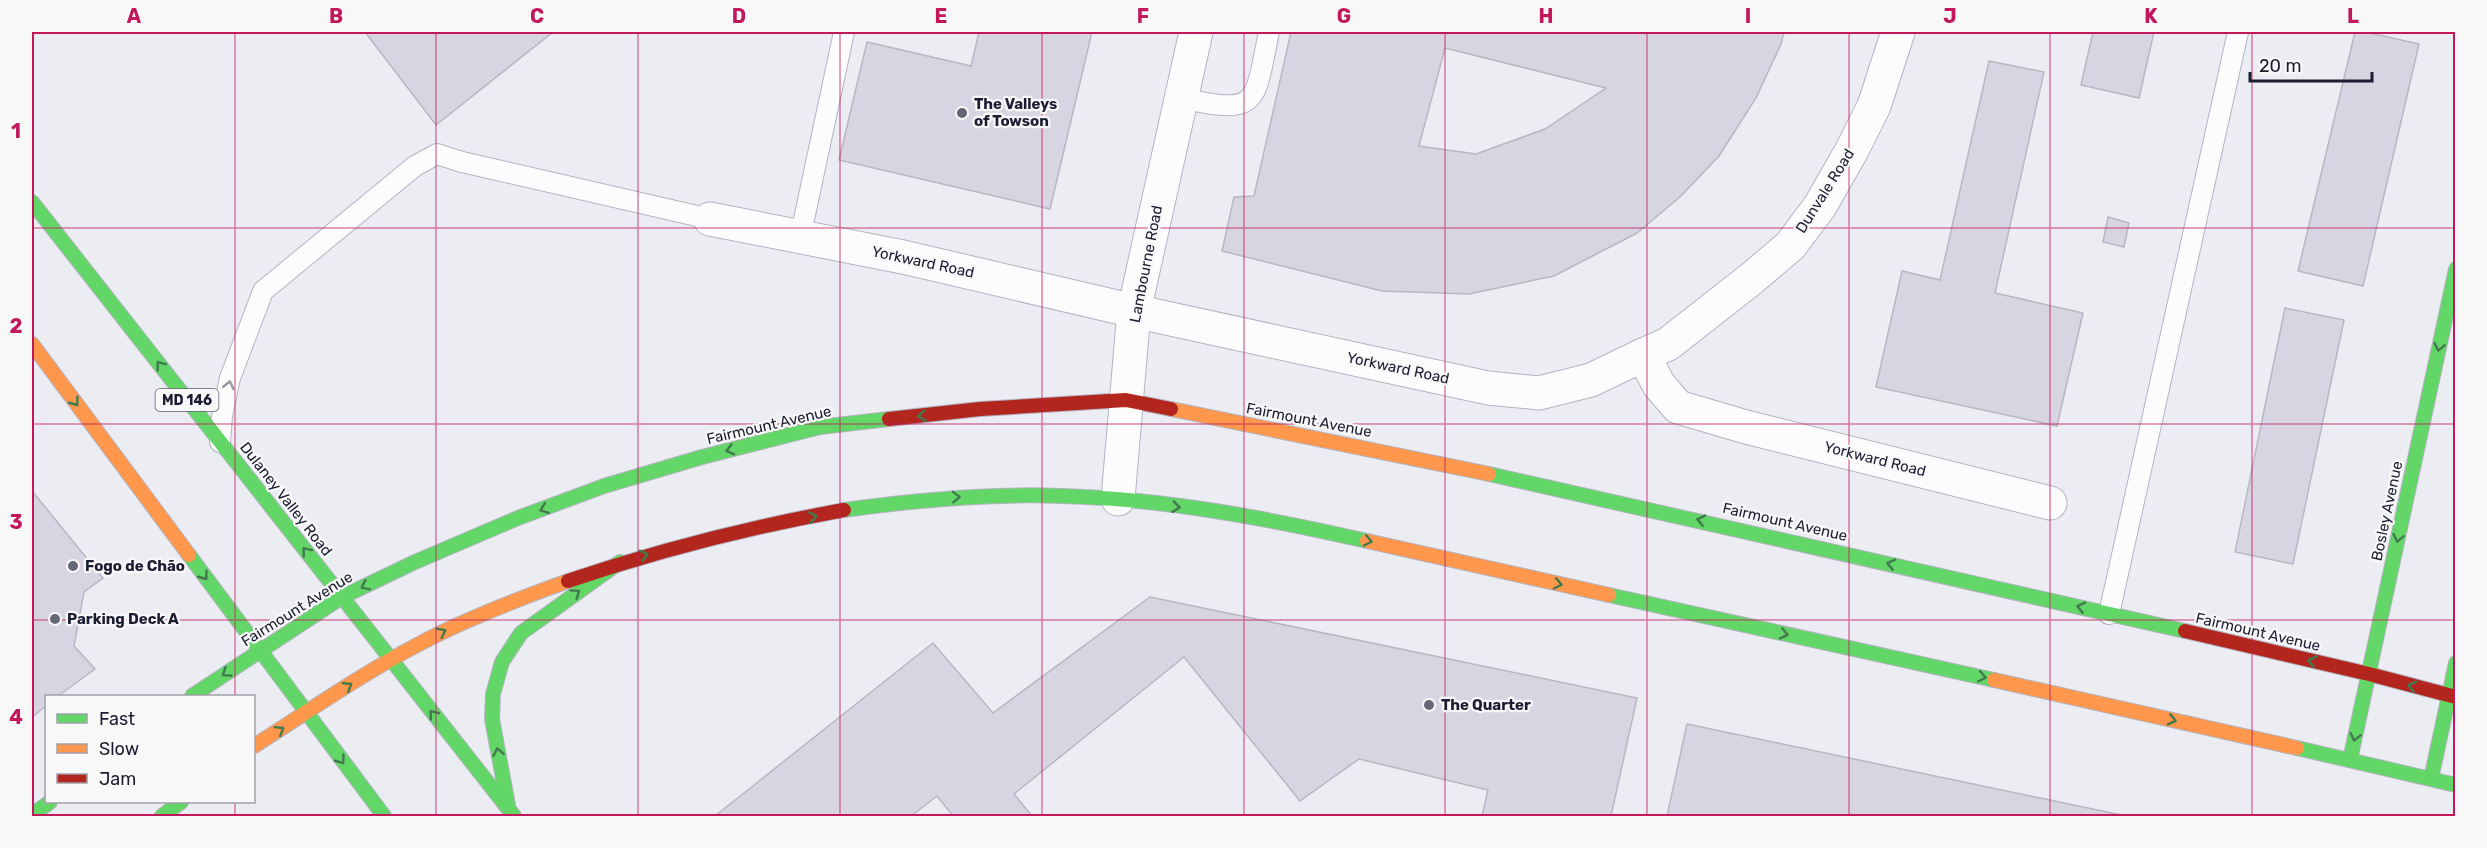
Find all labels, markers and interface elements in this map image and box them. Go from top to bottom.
text: A [127,4,142,28]
text: B [329,4,343,28]
text: C [530,4,544,28]
text: D [732,4,746,28]
text: E [935,4,947,28]
text: F [1137,4,1149,28]
text: G [1337,4,1351,28]
text: H [1539,4,1553,28]
text: I [1745,4,1751,28]
text: J [1943,4,1957,28]
text: K [2144,4,2158,28]
text: L [2347,4,2359,28]
scale bar [2250,45,2372,83]
text: 20 m [2259,55,2301,77]
place label: The Valleys of Towson [974,95,1057,130]
marker: The Valleys of Towson [955,106,969,120]
text: 1 [11,119,21,143]
street label: Dunvale Road [1792,146,1858,236]
street label: Lambourne Road [1126,204,1166,324]
street label: Yorkward Road [870,242,976,282]
text: 2 [10,314,23,338]
one-way arrow [2433,342,2446,352]
street label: Yorkward Road [1345,348,1451,388]
one-way arrow [156,361,167,372]
one-way arrow [222,380,235,390]
road number: MD 146 [156,389,219,411]
one-way arrow [68,396,79,407]
street label: Fairmount Avenue [1245,399,1373,441]
street label: Fairmount Avenue [705,402,833,448]
one-way arrow [917,409,926,421]
street label: Yorkward Road [1822,438,1928,480]
street label: Dulaney Valley Road [236,439,336,559]
one-way arrow [725,442,735,455]
street label: Bosley Avenue [2368,459,2406,563]
one-way arrow [951,491,960,504]
street label: Fairmount Avenue [1721,499,1849,545]
one-way arrow [1172,500,1181,512]
one-way arrow [539,501,550,514]
text: 3 [9,510,23,534]
one-way arrow [808,511,817,523]
one-way arrow [1696,515,1706,528]
one-way arrow [1363,533,1373,546]
one-way arrow [2392,533,2405,543]
one-way arrow [303,547,314,558]
one-way arrow [639,550,649,563]
place label: Fogo de Chão [85,557,185,575]
one-way arrow [1886,558,1896,571]
marker: Fogo de Chão [66,559,80,573]
street label: Fairmount Avenue [238,568,356,650]
one-way arrow [196,569,207,580]
one-way arrow [1553,577,1563,590]
one-way arrow [361,579,372,591]
one-way arrow [569,589,580,600]
one-way arrow [2076,601,2086,614]
street label: Fairmount Avenue [2194,609,2322,655]
place label: Parking Deck A [67,610,179,628]
marker: Parking Deck A [48,612,62,626]
one-way arrow [1779,626,1789,639]
one-way arrow [436,628,447,640]
one-way arrow [2307,655,2317,668]
one-way arrow [221,666,232,677]
one-way arrow [1976,670,1986,683]
one-way arrow [2407,681,2418,693]
one-way arrow [342,682,352,694]
legend [45,695,255,803]
place label: The Quarter [1441,696,1531,714]
marker: The Quarter [1422,698,1436,712]
text: 4 [9,705,23,729]
text: Fast [99,708,135,730]
one-way arrow [430,710,441,721]
one-way arrow [2167,712,2177,725]
one-way arrow [274,725,284,737]
one-way arrow [2349,732,2362,742]
text: Slow [99,738,139,760]
one-way arrow [492,748,505,758]
one-way arrow [333,754,344,765]
text: Jam [99,768,136,790]

